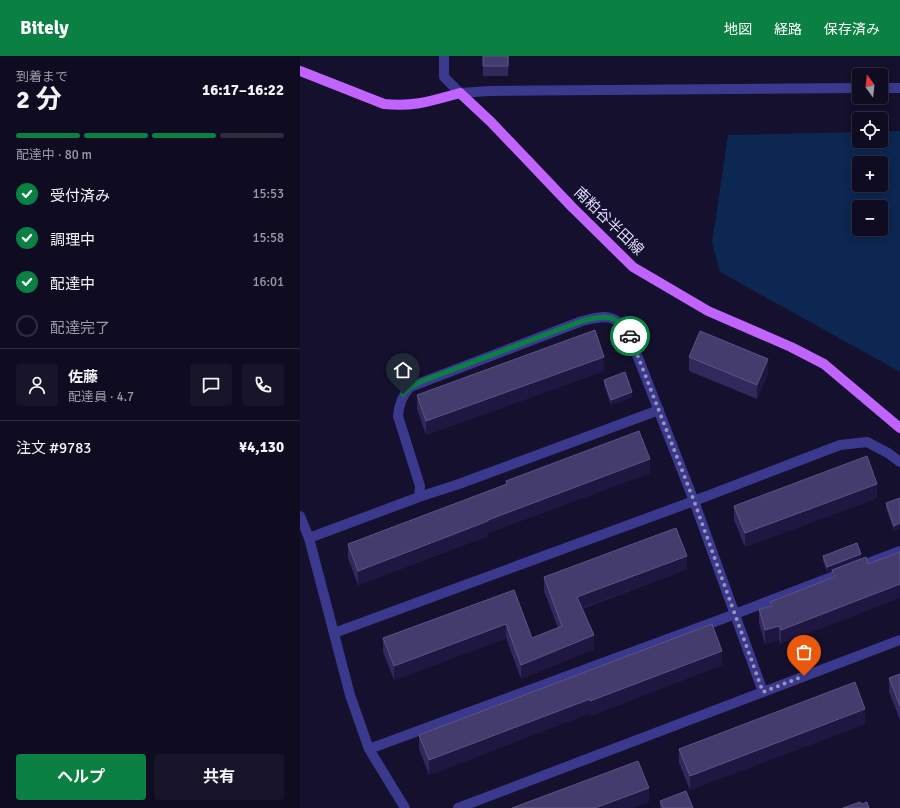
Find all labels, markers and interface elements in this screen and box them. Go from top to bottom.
text: Bitely [20,16,69,40]
text: 地図 [724,21,752,38]
text: 経路 [774,21,802,38]
text: 保存済み [824,21,880,38]
north arrow [852,68,888,104]
map controls [852,68,888,236]
text: 到着まで [16,69,68,85]
text: 16:17–16:22 [202,81,284,99]
text: 2 分 [16,84,62,116]
button: locate [852,112,888,148]
text: 配達中 · 80 m [16,147,92,163]
button: + [852,156,888,192]
icon: check [16,183,38,205]
street label: 南粕谷半田線 [570,183,648,259]
text: 15:53 [252,186,284,202]
text: 受付済み [50,187,110,205]
button: − [852,200,888,236]
icon: check [16,227,38,249]
text: 15:58 [252,230,284,246]
text: 調理中 [50,231,95,249]
icon: check [16,271,38,293]
text: 16:01 [252,274,284,290]
text: 配達中 [50,275,95,293]
courier [610,316,650,356]
text: 配達完了 [50,319,110,337]
icon: car [619,325,641,347]
pin [386,353,420,394]
icon: home [392,359,414,381]
button: person [16,364,58,406]
button: chat [190,364,232,406]
button: phone [242,364,284,406]
text: 佐藤 [68,368,98,386]
text: 配達員 · 4.7 [68,389,134,405]
text: ¥4,130 [239,438,284,456]
text: 注文 #9783 [16,439,91,457]
pin [787,635,821,676]
icon: bag [793,641,815,663]
button: ヘルプ [16,754,146,800]
button: 共有 [154,754,284,800]

